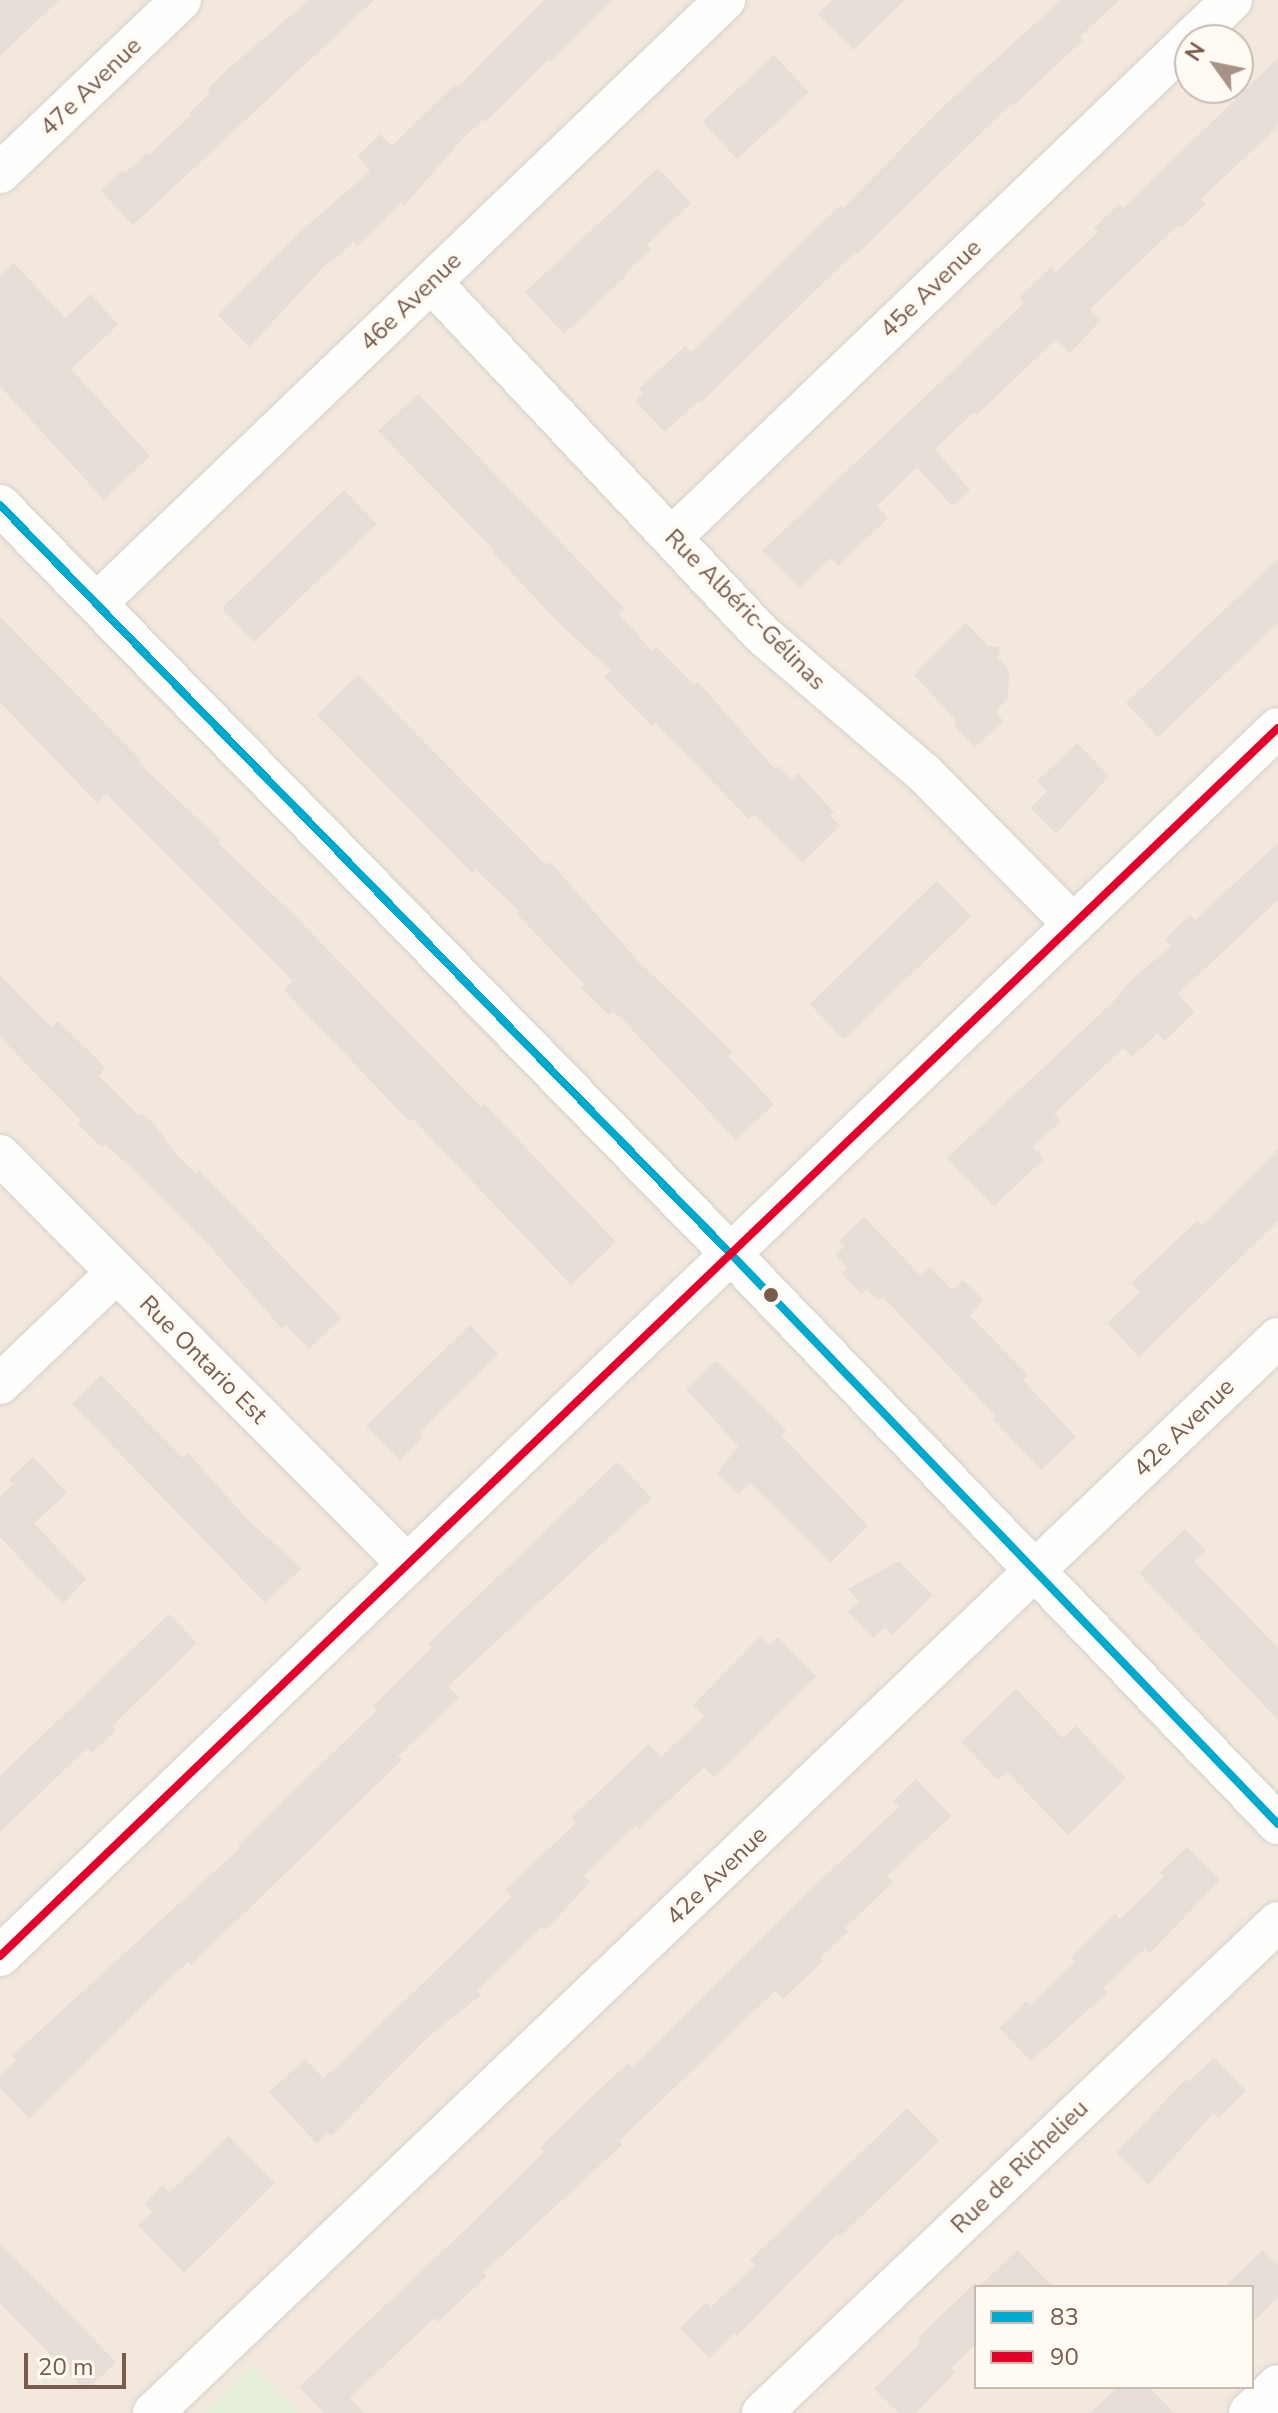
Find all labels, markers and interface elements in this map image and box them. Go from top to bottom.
north arrow [1174,24,1254,104]
street label: 47e Avenue [34,32,148,142]
text: N [1178,37,1213,67]
street label: 45e Avenue [874,234,988,344]
street label: 46e Avenue [354,247,468,357]
street label: Rue Albéric-Gélinas [659,524,831,696]
unlabelled marker [763,1287,779,1303]
street label: Rue Ontario Est [133,1290,273,1430]
street label: 42e Avenue [1127,1373,1241,1483]
street label: 42e Avenue [660,1821,774,1931]
street label: Rue de Richelieu [945,2094,1095,2240]
legend [974,2285,1254,2389]
text: 83 [1050,2301,1079,2333]
scale bar [28,2337,130,2387]
text: 90 [1050,2341,1079,2373]
text: 20 m [38,2351,94,2383]

